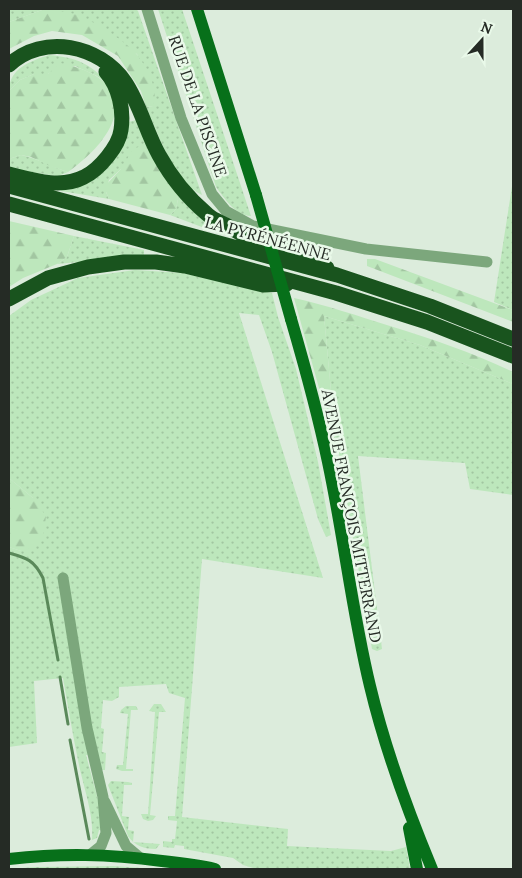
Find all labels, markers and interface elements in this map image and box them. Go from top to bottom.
north arrow [457,15,507,65]
text: N [478,18,495,38]
street label: RUE DE LA PISCINE [164,33,232,180]
street label: LA PYRÉNÉENNE [203,212,333,264]
street label: AVENUE FRANÇOIS MITTERRAND [317,387,386,645]

